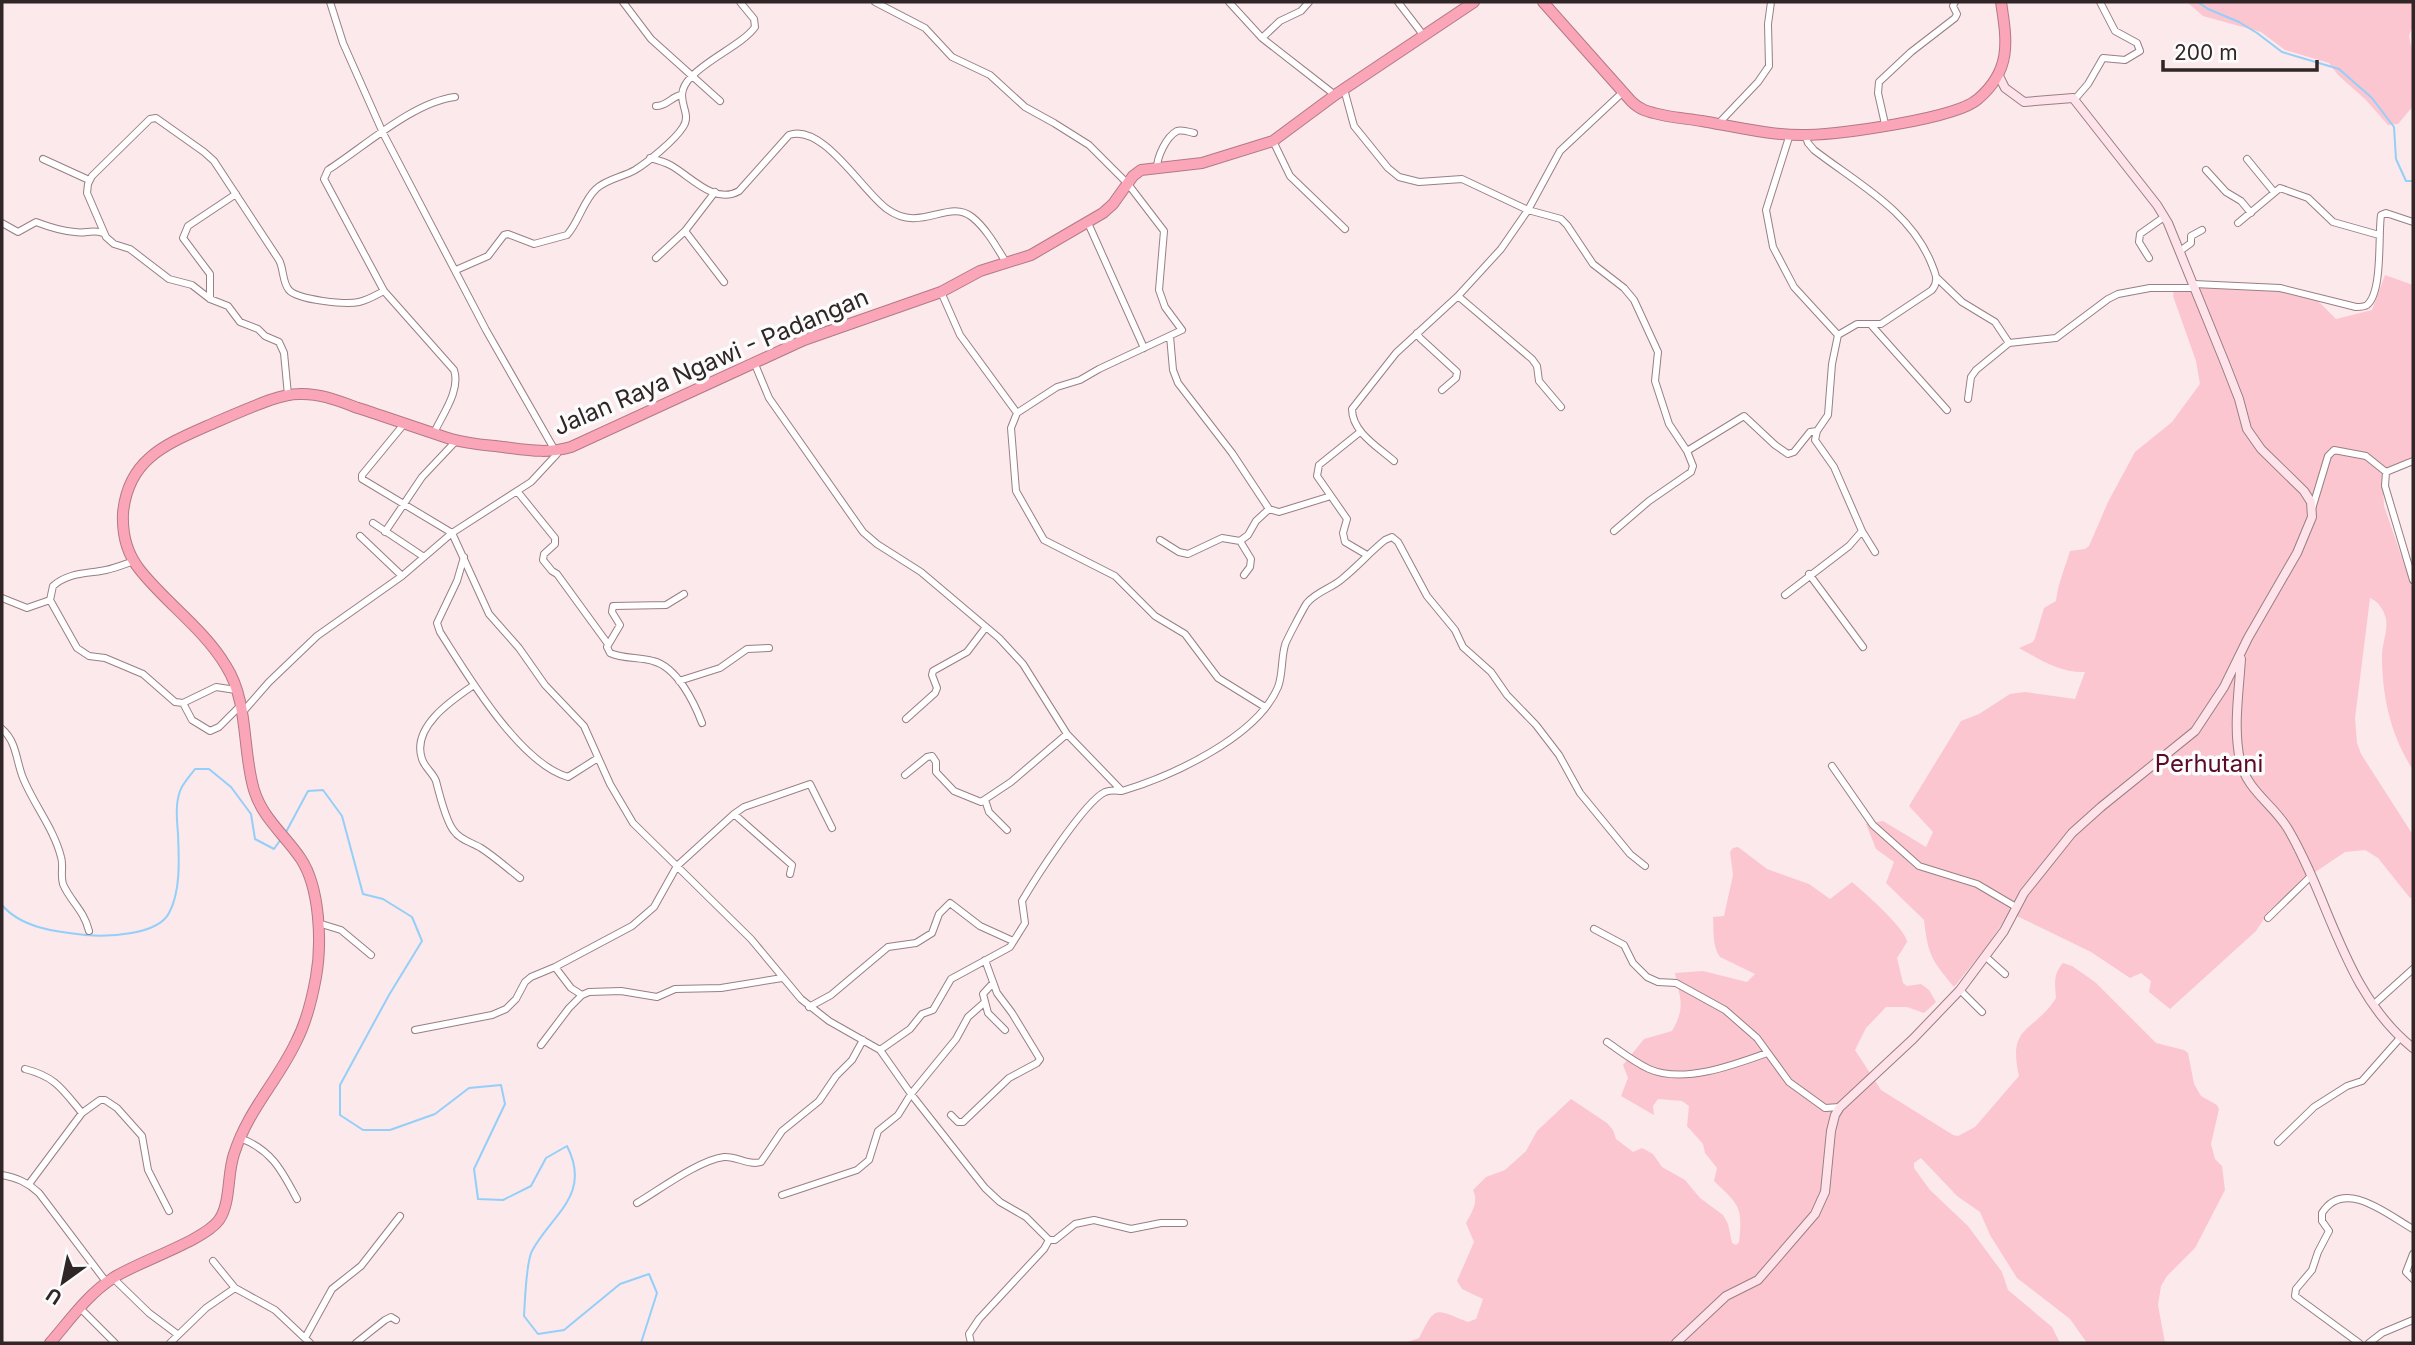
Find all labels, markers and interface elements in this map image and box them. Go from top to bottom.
scale bar [2163,28,2317,72]
text: 200 m [2174,40,2238,65]
street label: Jalan Raya Ngawi - Padangan [549,282,873,441]
park label: Perhutani [2155,749,2263,778]
north arrow [28,1247,98,1317]
text: U [42,1282,66,1309]

